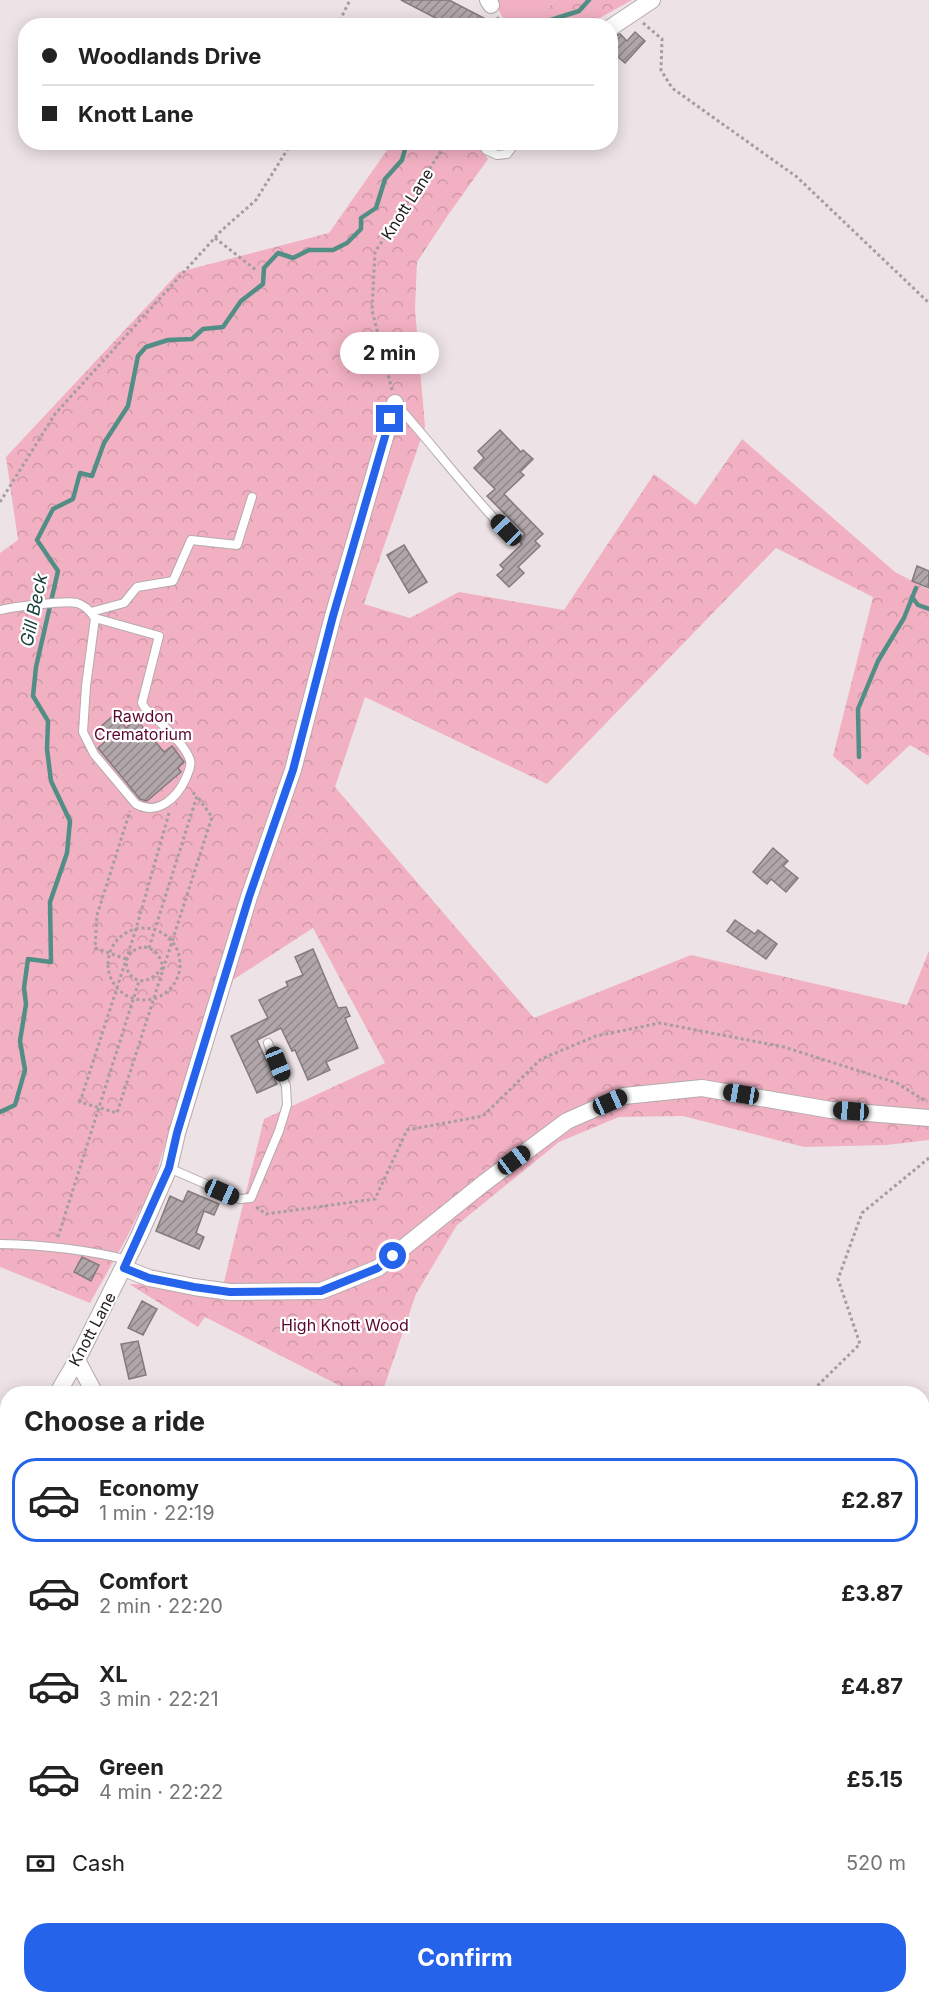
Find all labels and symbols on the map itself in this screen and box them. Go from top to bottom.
street label: Knott Lane [377,165,437,243]
callout: 2 min [340,332,440,374]
route end [376,405,403,432]
car [487,511,525,549]
water label: Gill Beck [16,570,52,648]
park label: Rawdon Crematorium [94,706,192,744]
car [263,1044,293,1084]
car [722,1082,760,1106]
car [590,1086,630,1118]
car [832,1101,870,1121]
car [494,1142,534,1178]
car [202,1176,242,1208]
route start [379,1242,406,1269]
street label: Knott Lane [64,1288,120,1370]
park label: High Knott Wood [281,1315,409,1335]

